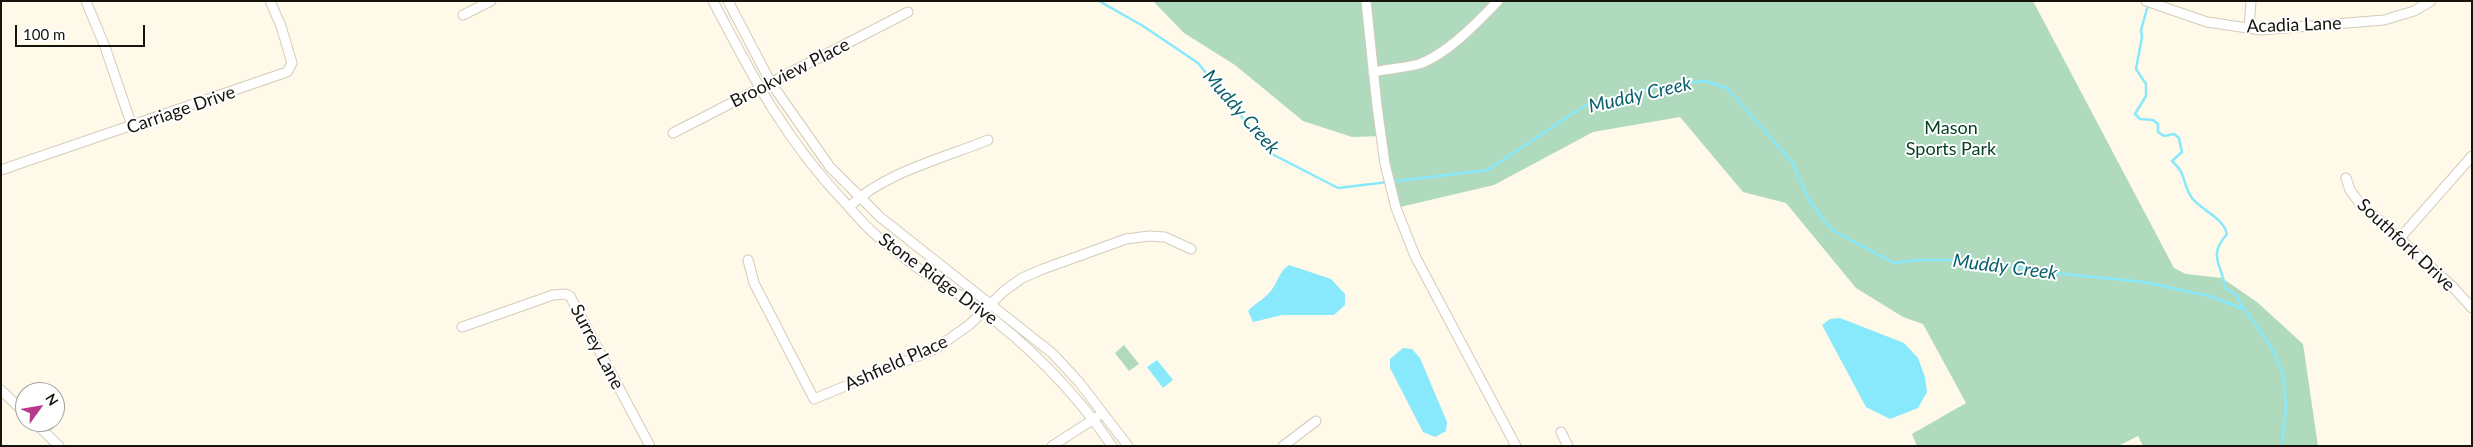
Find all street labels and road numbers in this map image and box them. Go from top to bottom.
street label: Acadia Lane [2246,13,2342,37]
street label: Brookview Place [727,34,853,112]
street label: Carriage Drive [124,81,238,139]
street label: Southfork Drive [2353,194,2459,296]
street label: Stone Ridge Drive [874,229,1002,329]
street label: Surrey Lane [566,301,628,393]
street label: Ashfield Place [841,331,951,395]

